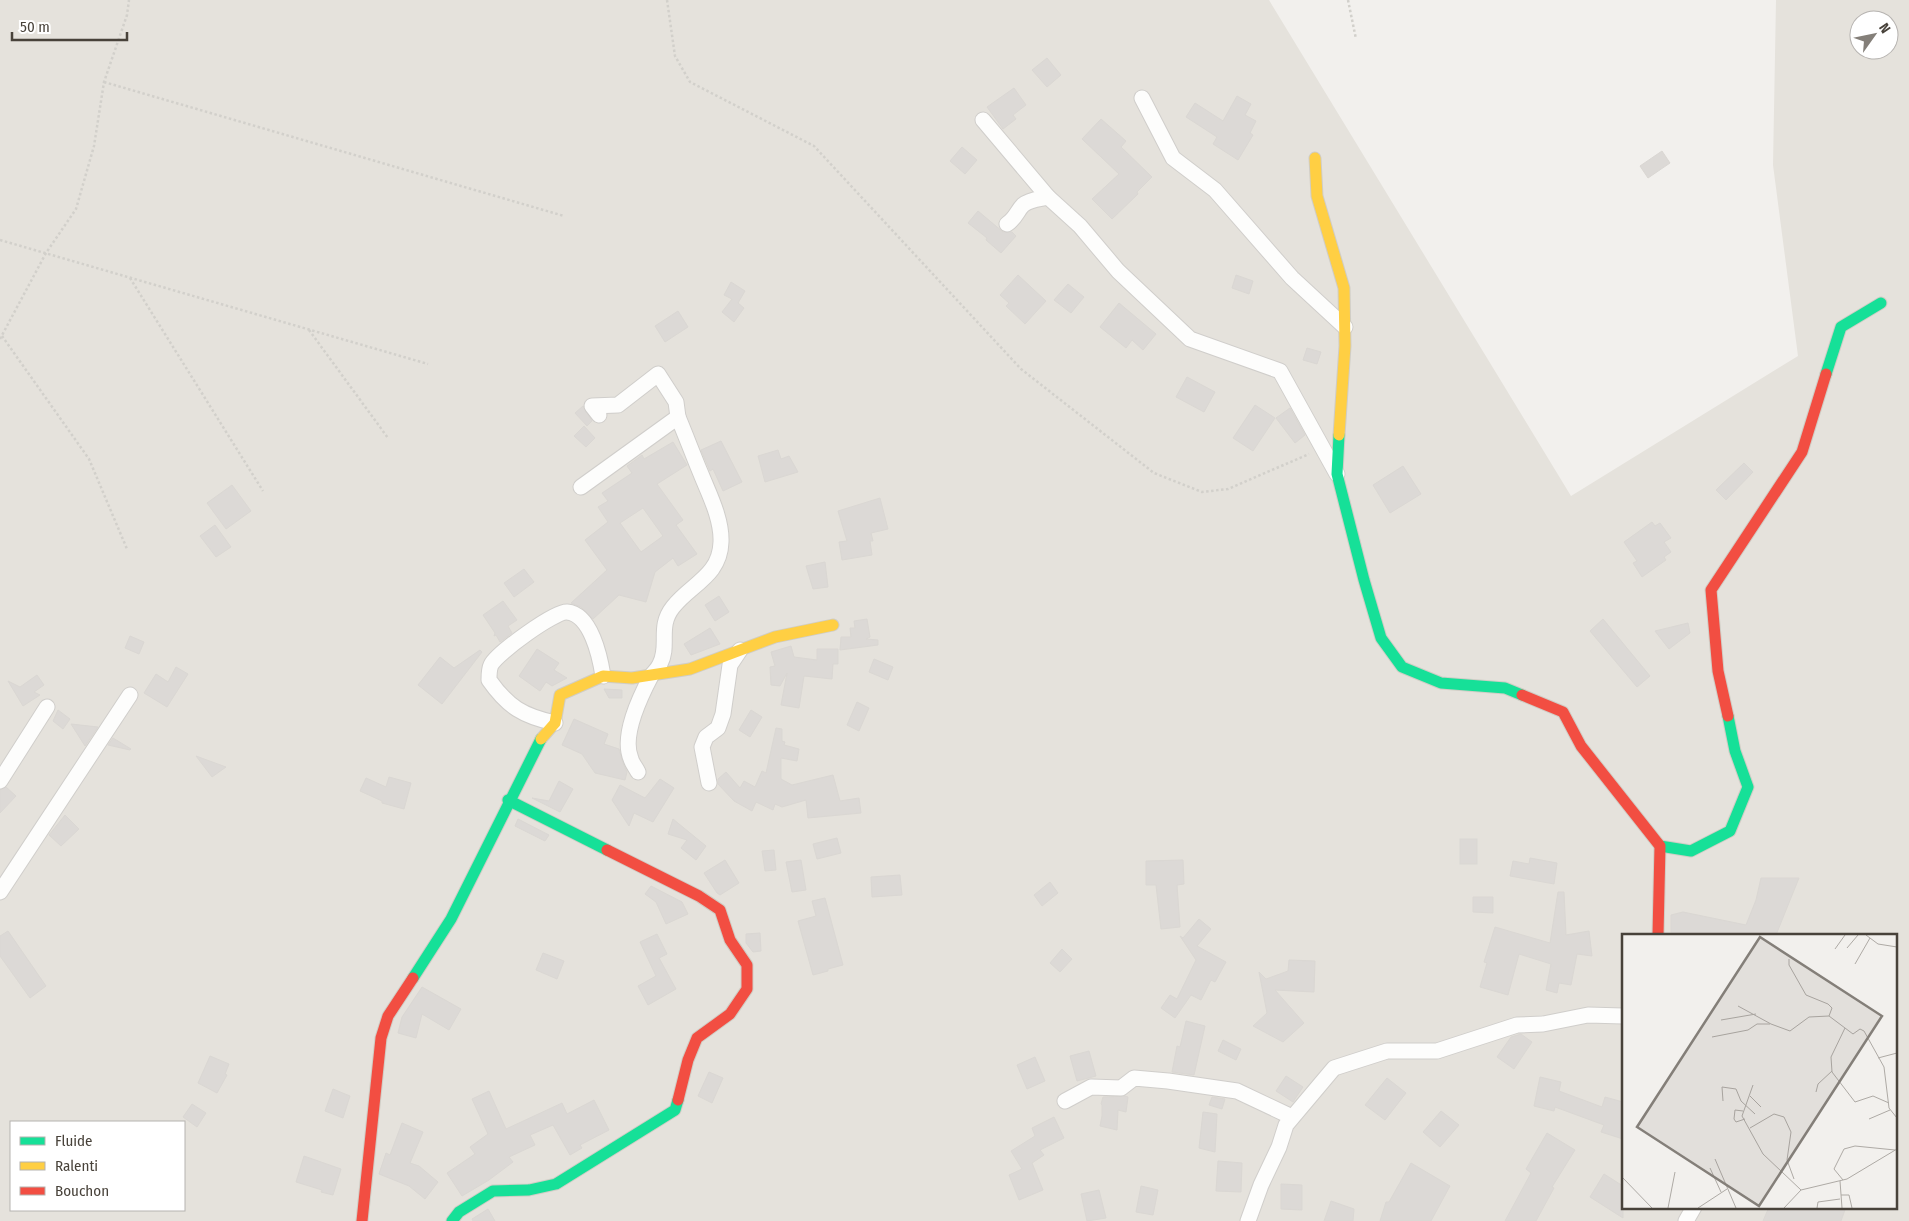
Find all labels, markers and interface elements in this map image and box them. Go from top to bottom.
scale bar [12,10,128,42]
north arrow [1849,10,1899,60]
text: 50 m [20,18,50,36]
text: N [1875,20,1894,36]
inset map [1622,934,1896,1208]
legend [10,1121,185,1211]
text: Fluide [55,1132,92,1150]
text: Ralenti [55,1157,98,1175]
text: Bouchon [55,1182,109,1200]

